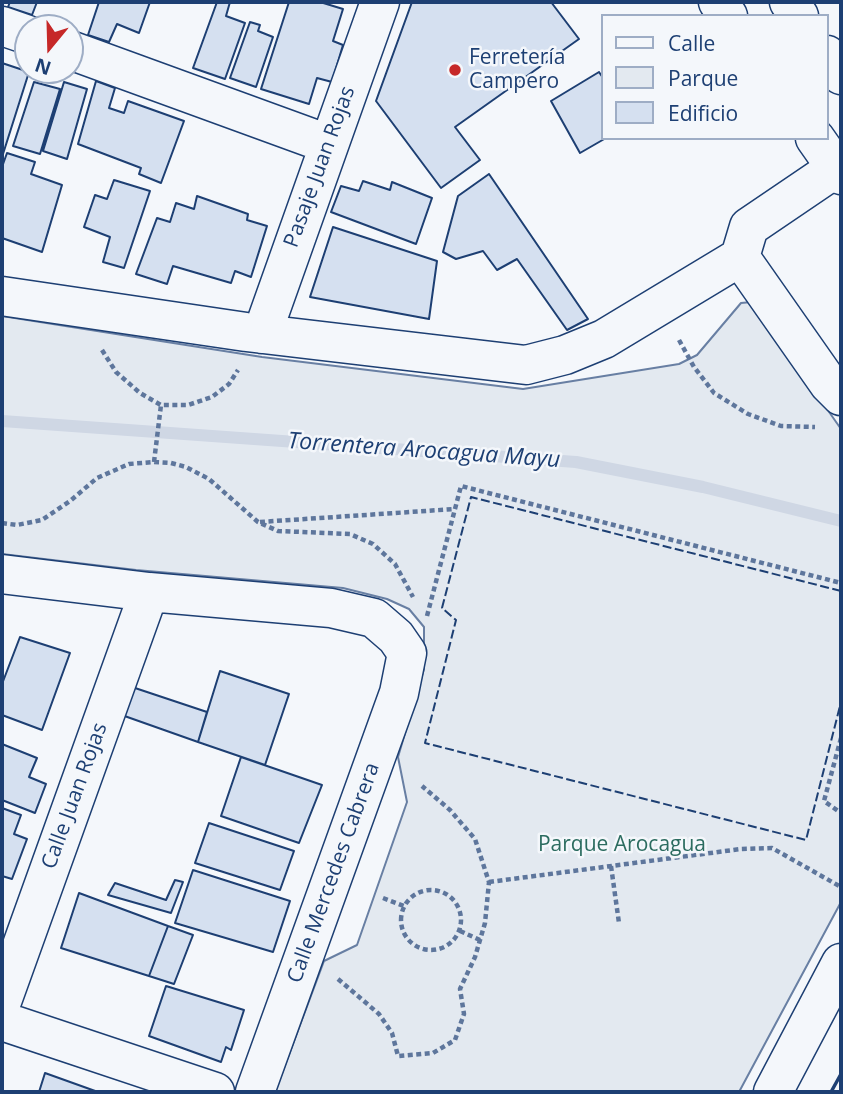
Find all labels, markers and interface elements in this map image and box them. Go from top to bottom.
north arrow [14,14,84,84]
legend [602,14,829,140]
text: Calle [668,29,715,57]
place label: Ferretería Campero [469,45,565,95]
text: N [31,52,54,82]
marker: Ferretería Campero [447,62,463,78]
text: Parque [668,64,738,92]
street label: Pasaje Juan Rojas [279,83,361,251]
text: Edificio [668,99,738,127]
water label: Torrentera Arocagua Mayu [287,428,561,474]
street label: Calle Juan Rojas [37,719,113,873]
street label: Calle Mercedes Cabrera [282,760,386,986]
park label: Parque Arocagua [538,832,706,858]

